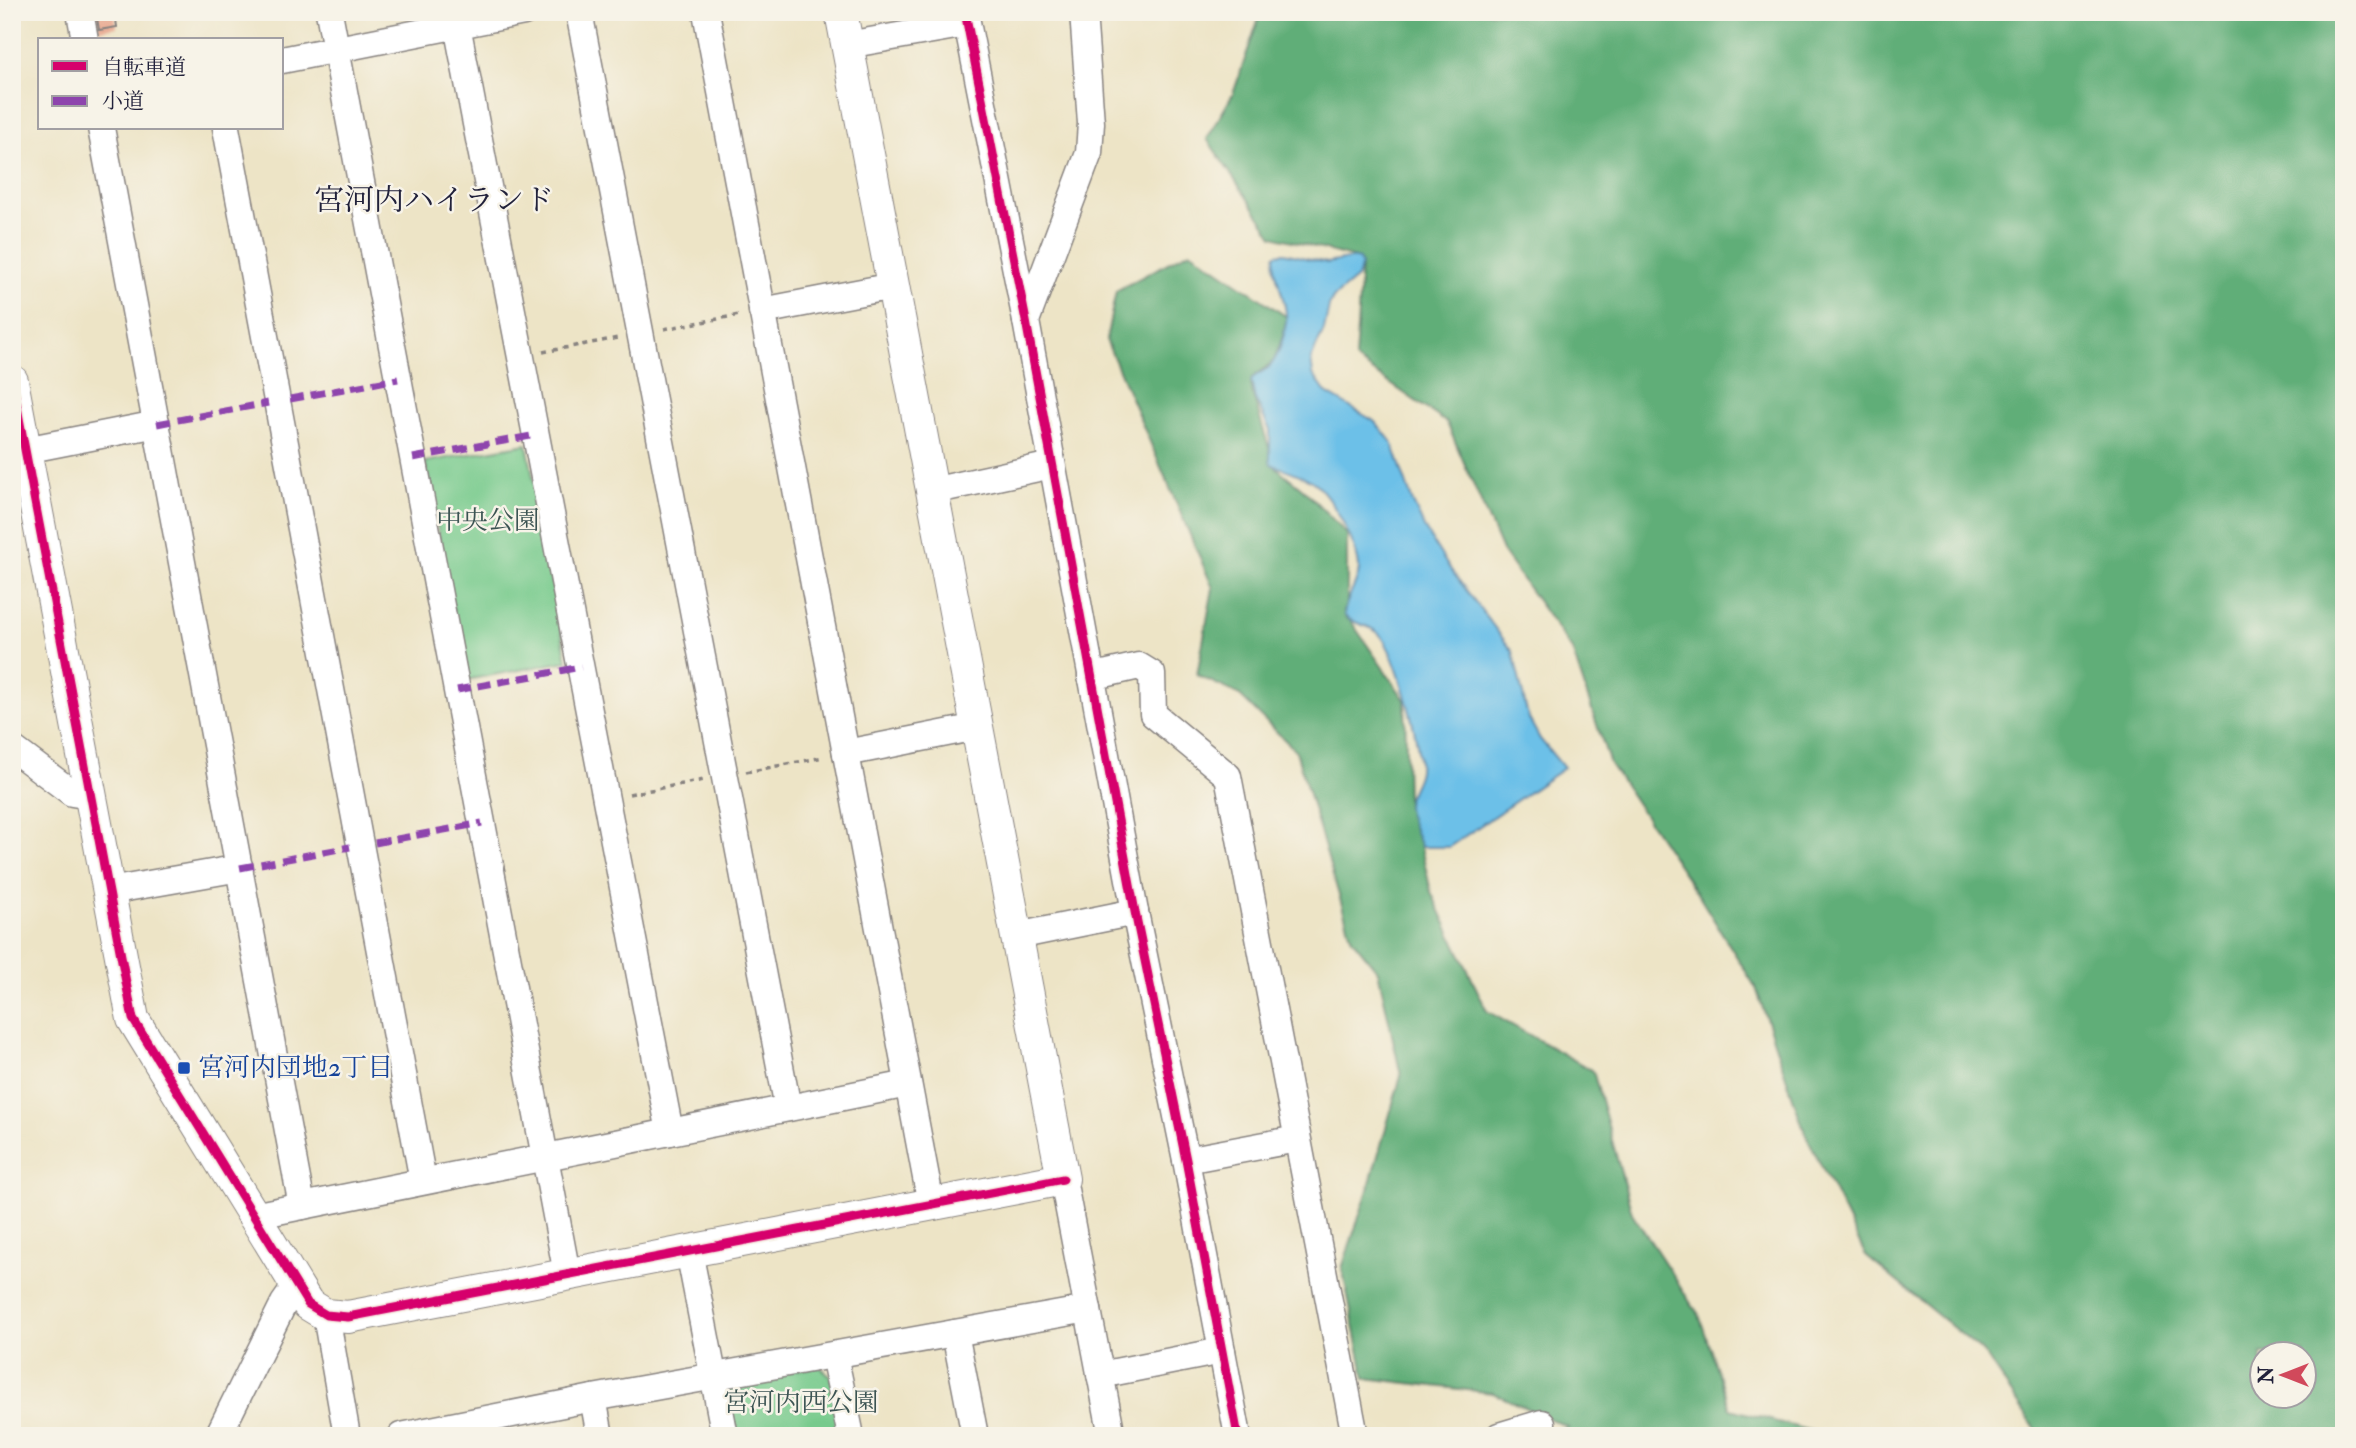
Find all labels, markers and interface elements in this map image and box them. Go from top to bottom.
legend [38,38,284,130]
text: 自転車道 [102,54,186,81]
text: 小道 [102,88,144,115]
district label: 宮河内ハイランド [314,182,554,219]
park label: 中央公園 [436,505,540,537]
place label: 宮河内団地2丁目 [198,1052,393,1084]
marker: 宮河内団地2丁目 [176,1060,192,1076]
north arrow [2248,1340,2318,1410]
text: N [2255,1366,2279,1385]
park label: 宮河内西公園 [723,1387,879,1419]

